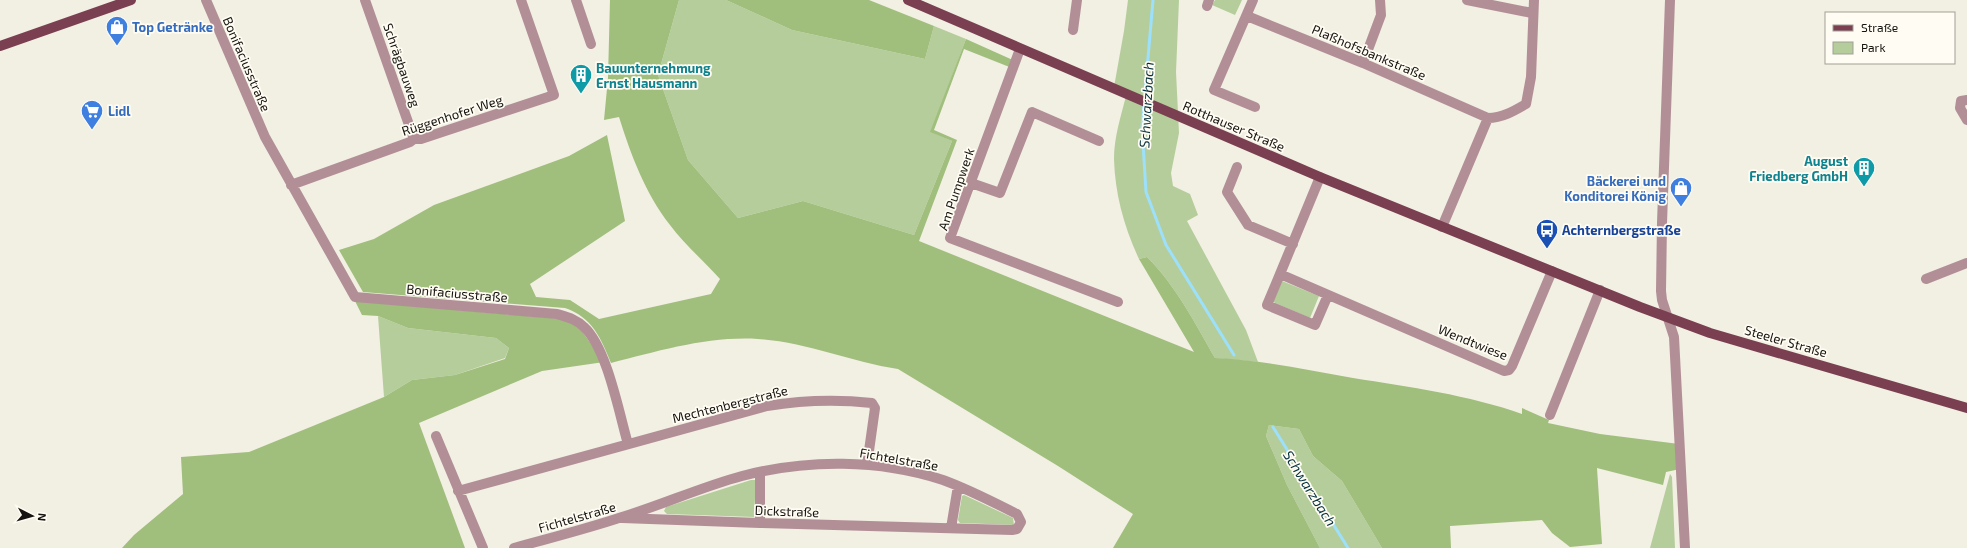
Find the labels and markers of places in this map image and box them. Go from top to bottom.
shop icon: Top Getränke [104,14,130,47]
place label: Top Getränke [132,19,213,35]
place label: Bauunternehmung Ernst Hausmann [596,60,711,91]
building icon: Bauunternehmung Ernst Hausmann [568,62,594,95]
supermarket icon: Lidl [79,98,105,131]
place label: Lidl [108,103,131,119]
place label: August Friedberg GmbH [1749,153,1849,184]
building icon: August Friedberg GmbH [1851,155,1877,188]
place label: Bäckerei und Konditorei König [1564,173,1666,204]
shop icon: Bäckerei und Konditorei König [1668,175,1694,208]
bus stop icon: Achternbergstraße [1534,217,1560,250]
place label: Achternbergstraße [1562,222,1681,238]

